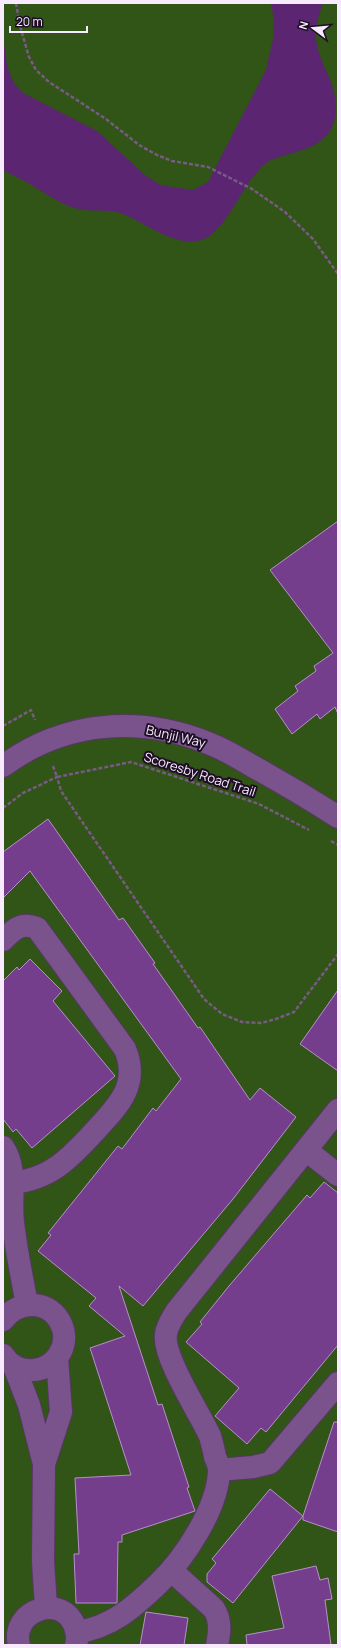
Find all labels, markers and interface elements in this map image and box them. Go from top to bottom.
scale bar [10,8,87,34]
north arrow [293,8,333,48]
text: 20 m [16,13,43,30]
text: N [295,19,311,31]
street label: Bunjil Way [144,720,208,752]
street label: Scoresby Road Trail [142,747,258,801]

